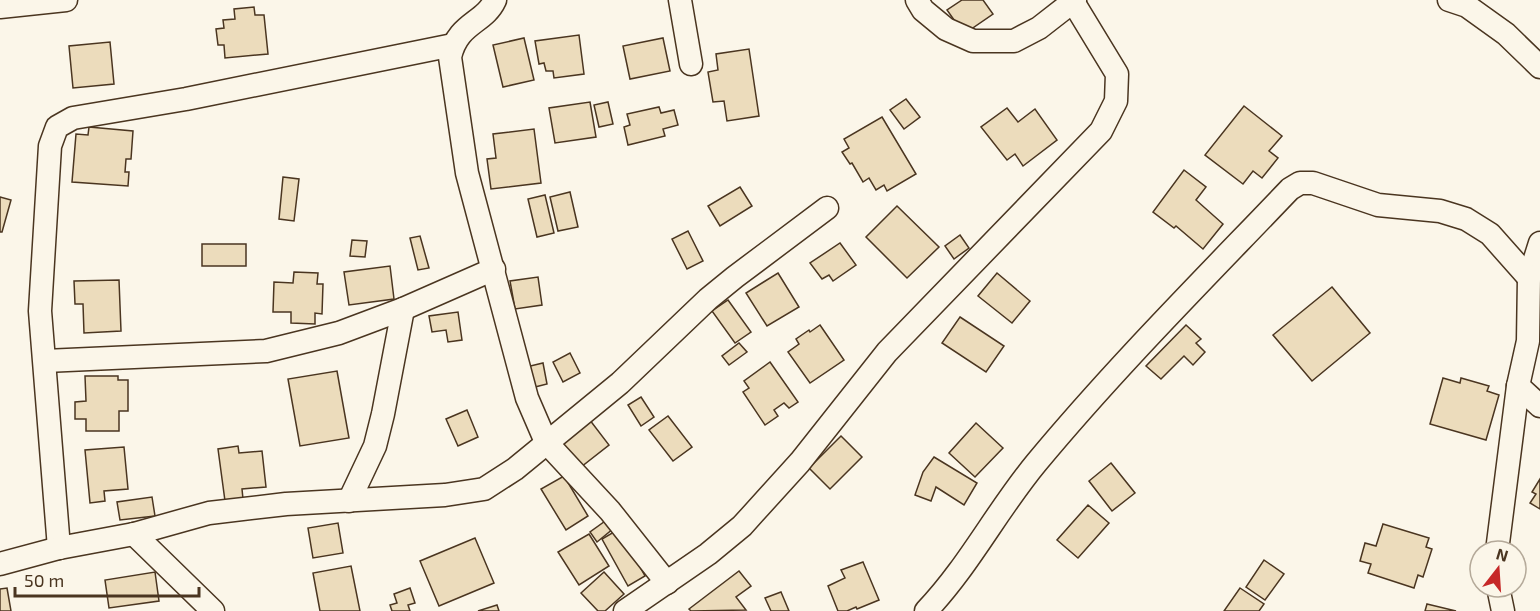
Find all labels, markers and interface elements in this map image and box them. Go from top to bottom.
north arrow [1468,539,1528,599]
text: N [1494,543,1511,565]
scale bar [15,560,200,598]
text: 50 m [24,569,64,591]

